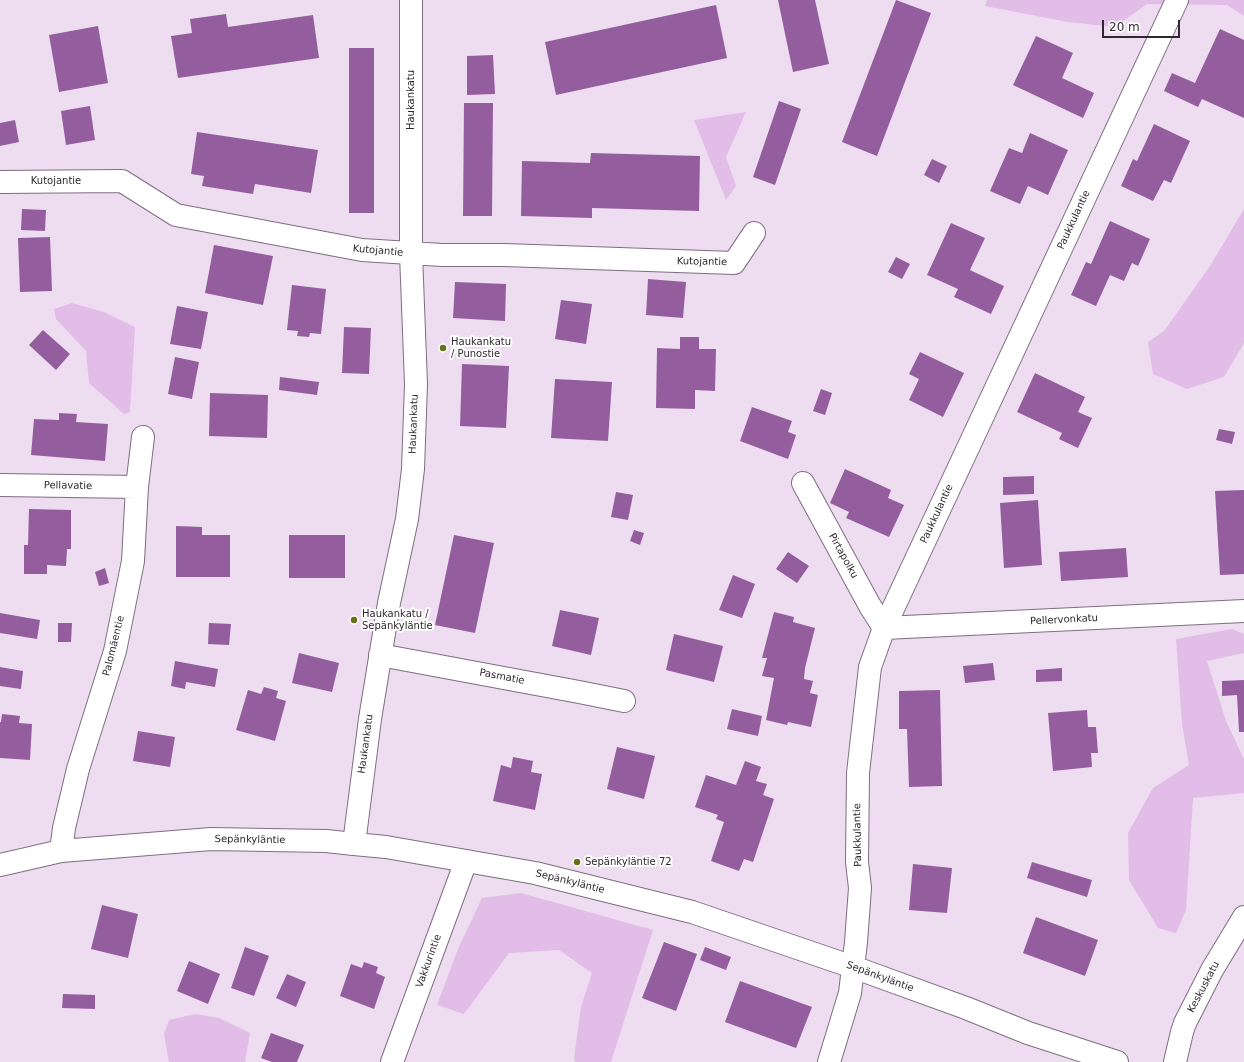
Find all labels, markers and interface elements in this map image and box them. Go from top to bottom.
scale bar [1104,12,1182,38]
text: 20 m [1109,20,1140,34]
street label: Haukankatu [405,70,417,130]
street label: Kutojantie [31,175,81,187]
street label: Paukkulantie [1055,189,1093,251]
street label: Kutojantie [352,243,404,259]
street label: Kutojantie [677,256,727,268]
place label: Haukankatu / Punostie [451,336,511,360]
marker: Haukankatu / Punostie [438,343,448,353]
street label: Haukankatu [407,394,421,454]
street label: Pellavatie [44,480,92,492]
street label: Paukkulantie [918,483,956,545]
street label: Pirtapolku [826,531,860,581]
place label: Haukankatu / Sepänkyläntie [362,608,433,632]
street label: Pellervonkatu [1030,612,1098,628]
street label: Palomäentie [101,615,127,677]
marker: Haukankatu / Sepänkyläntie [349,615,359,625]
street label: Pasmatie [478,667,526,687]
street label: Haukankatu [356,713,376,775]
street label: Paukkulantie [851,803,865,867]
street label: Sepänkyläntie [215,833,285,847]
place label: Sepänkyläntie 72 [585,856,672,868]
marker: Sepänkyläntie 72 [572,857,582,867]
street label: Sepänkyläntie [534,868,606,896]
street label: Vakkurintie [414,933,444,989]
street label: Sepänkyläntie [845,959,915,995]
street label: Keskuskatu [1185,959,1223,1015]

